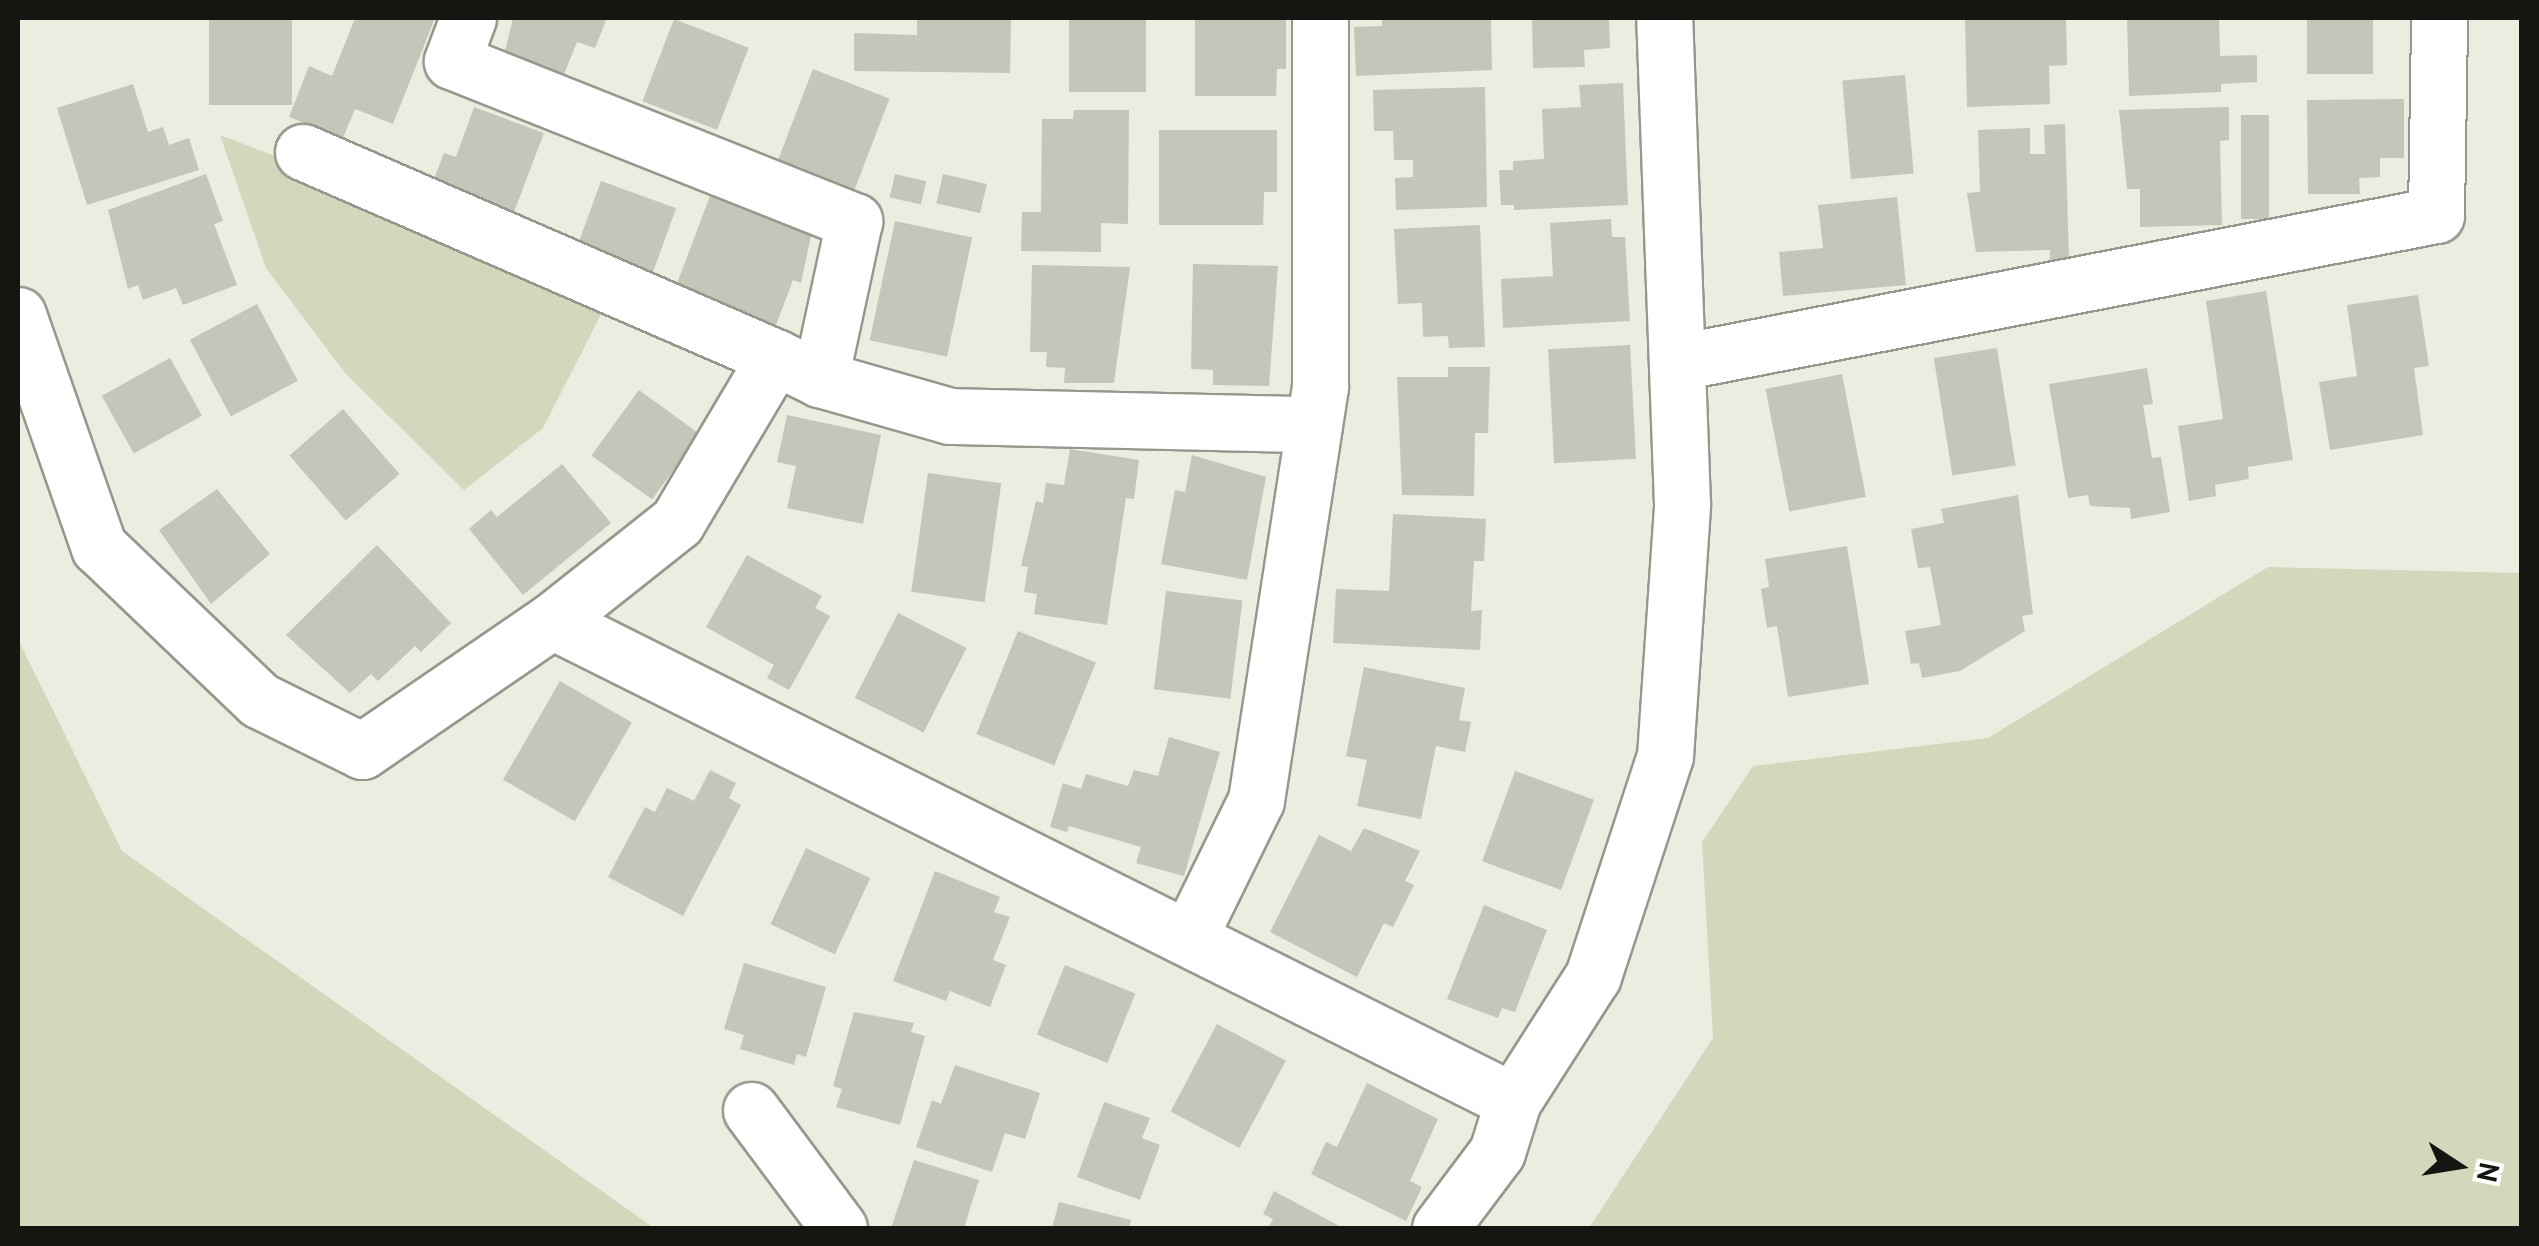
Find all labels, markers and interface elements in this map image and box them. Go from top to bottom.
north arrow [2409,1116,2509,1216]
text: N [2469,1159,2509,1185]

